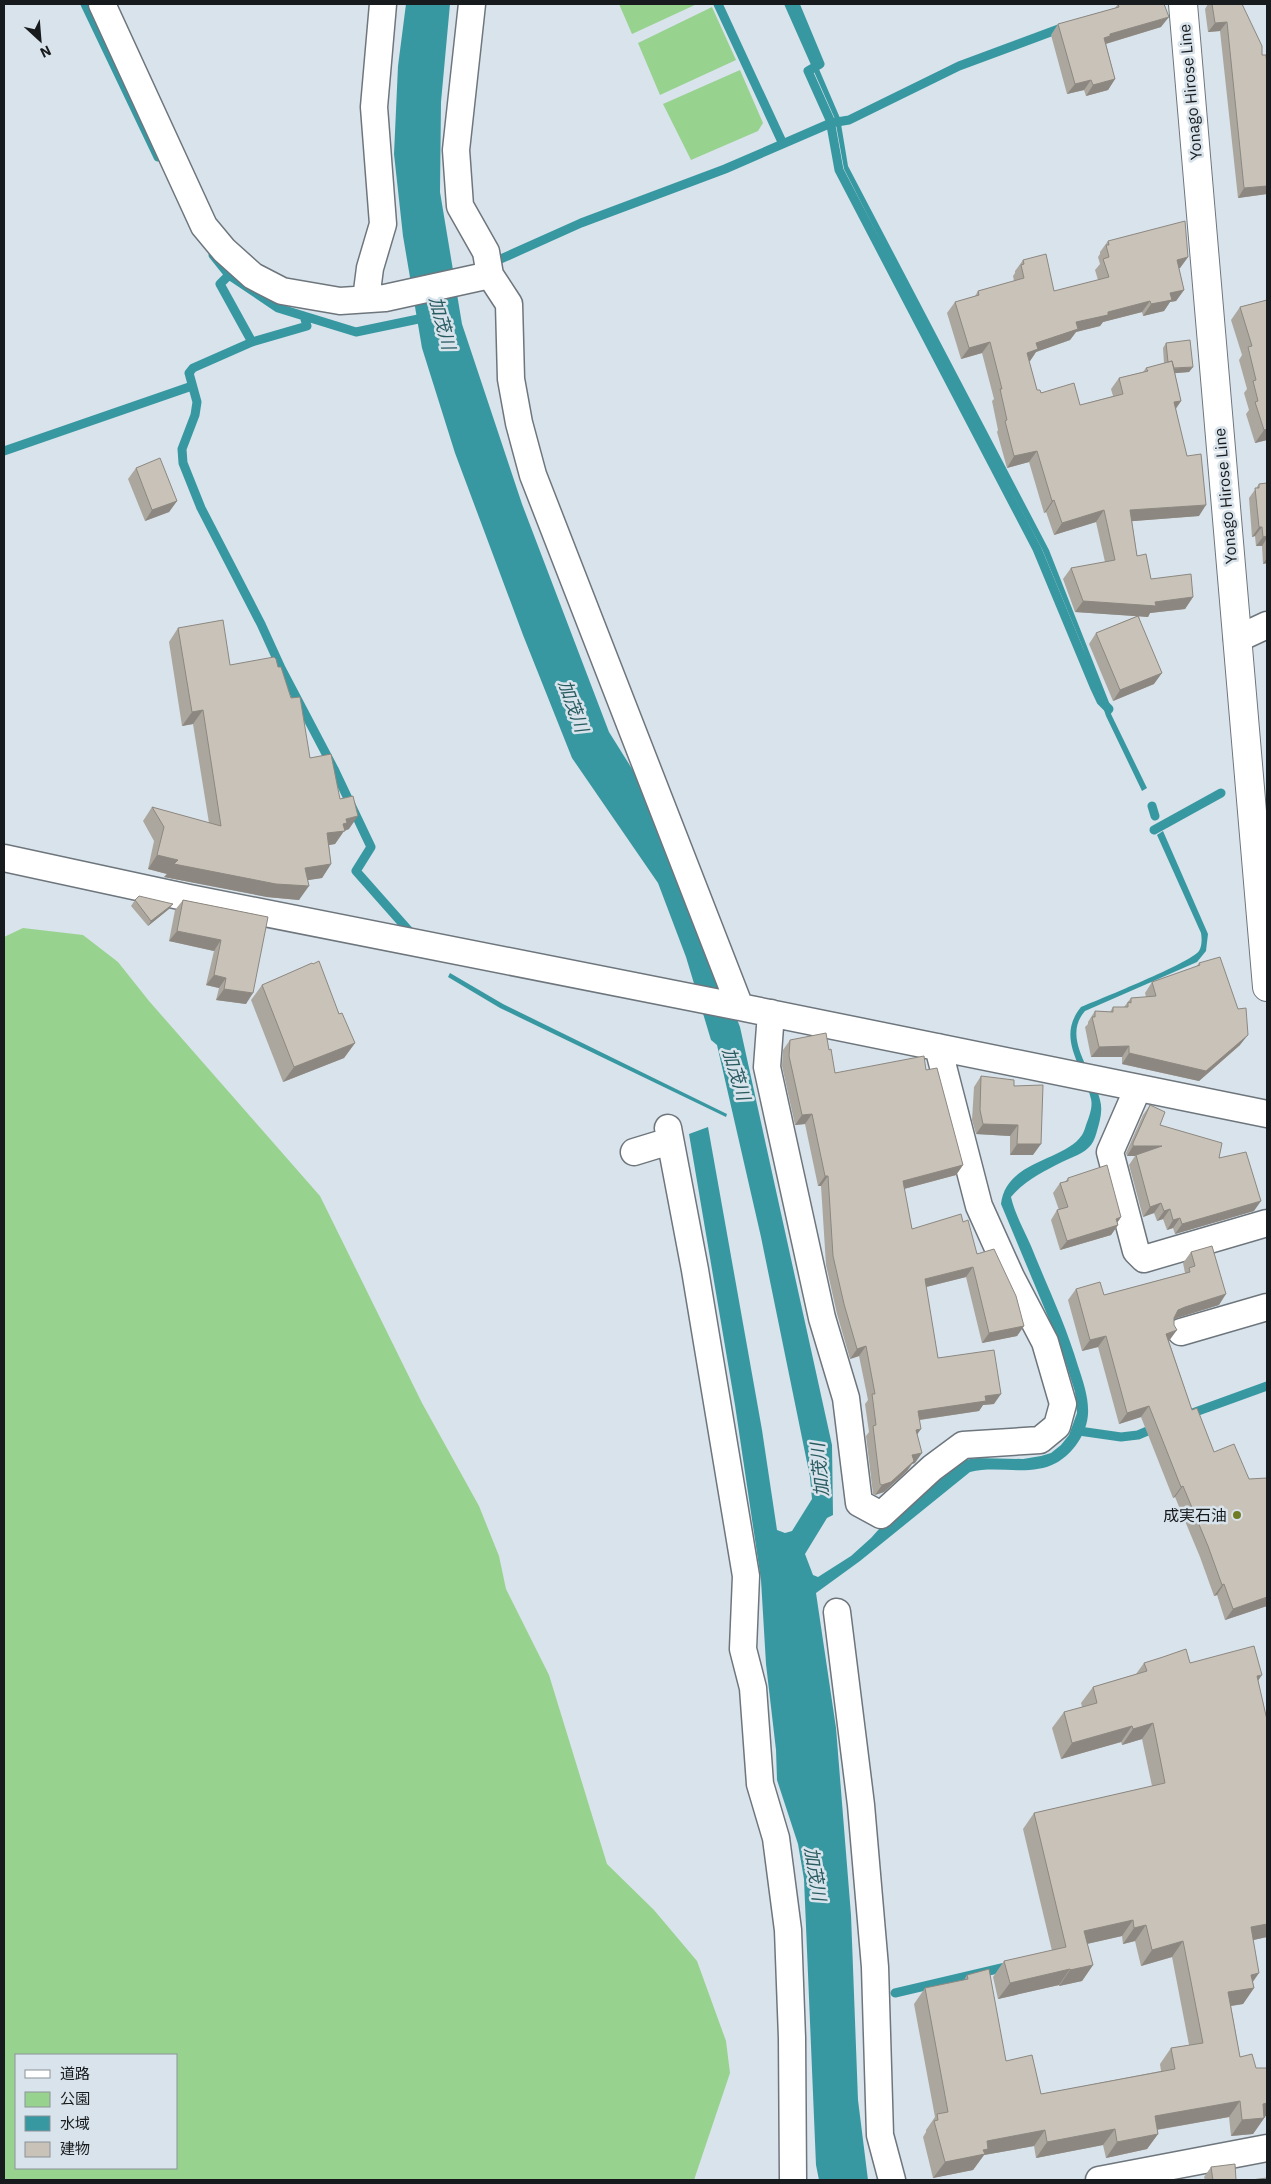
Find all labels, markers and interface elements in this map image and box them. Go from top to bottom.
north arrow [15,15,65,65]
street label: Yonago Hirose Line [1174,23,1206,161]
text: N [37,41,54,62]
water label: 加茂川 [424,294,461,354]
street label: Yonago Hirose Line [1209,427,1241,565]
water label: 加茂川 [553,677,594,737]
water label: 加茂川 [718,1045,756,1105]
water label: 加茂川 [806,1440,833,1498]
place label: 成実石油 [1163,1505,1227,1525]
marker: 成実石油 [1231,1509,1243,1521]
water label: 加茂川 [800,1845,831,1904]
legend [15,2054,178,2169]
text: 道路 [60,2064,90,2083]
text: 公園 [60,2089,90,2108]
text: 水域 [60,2114,90,2133]
text: 建物 [60,2139,90,2158]

